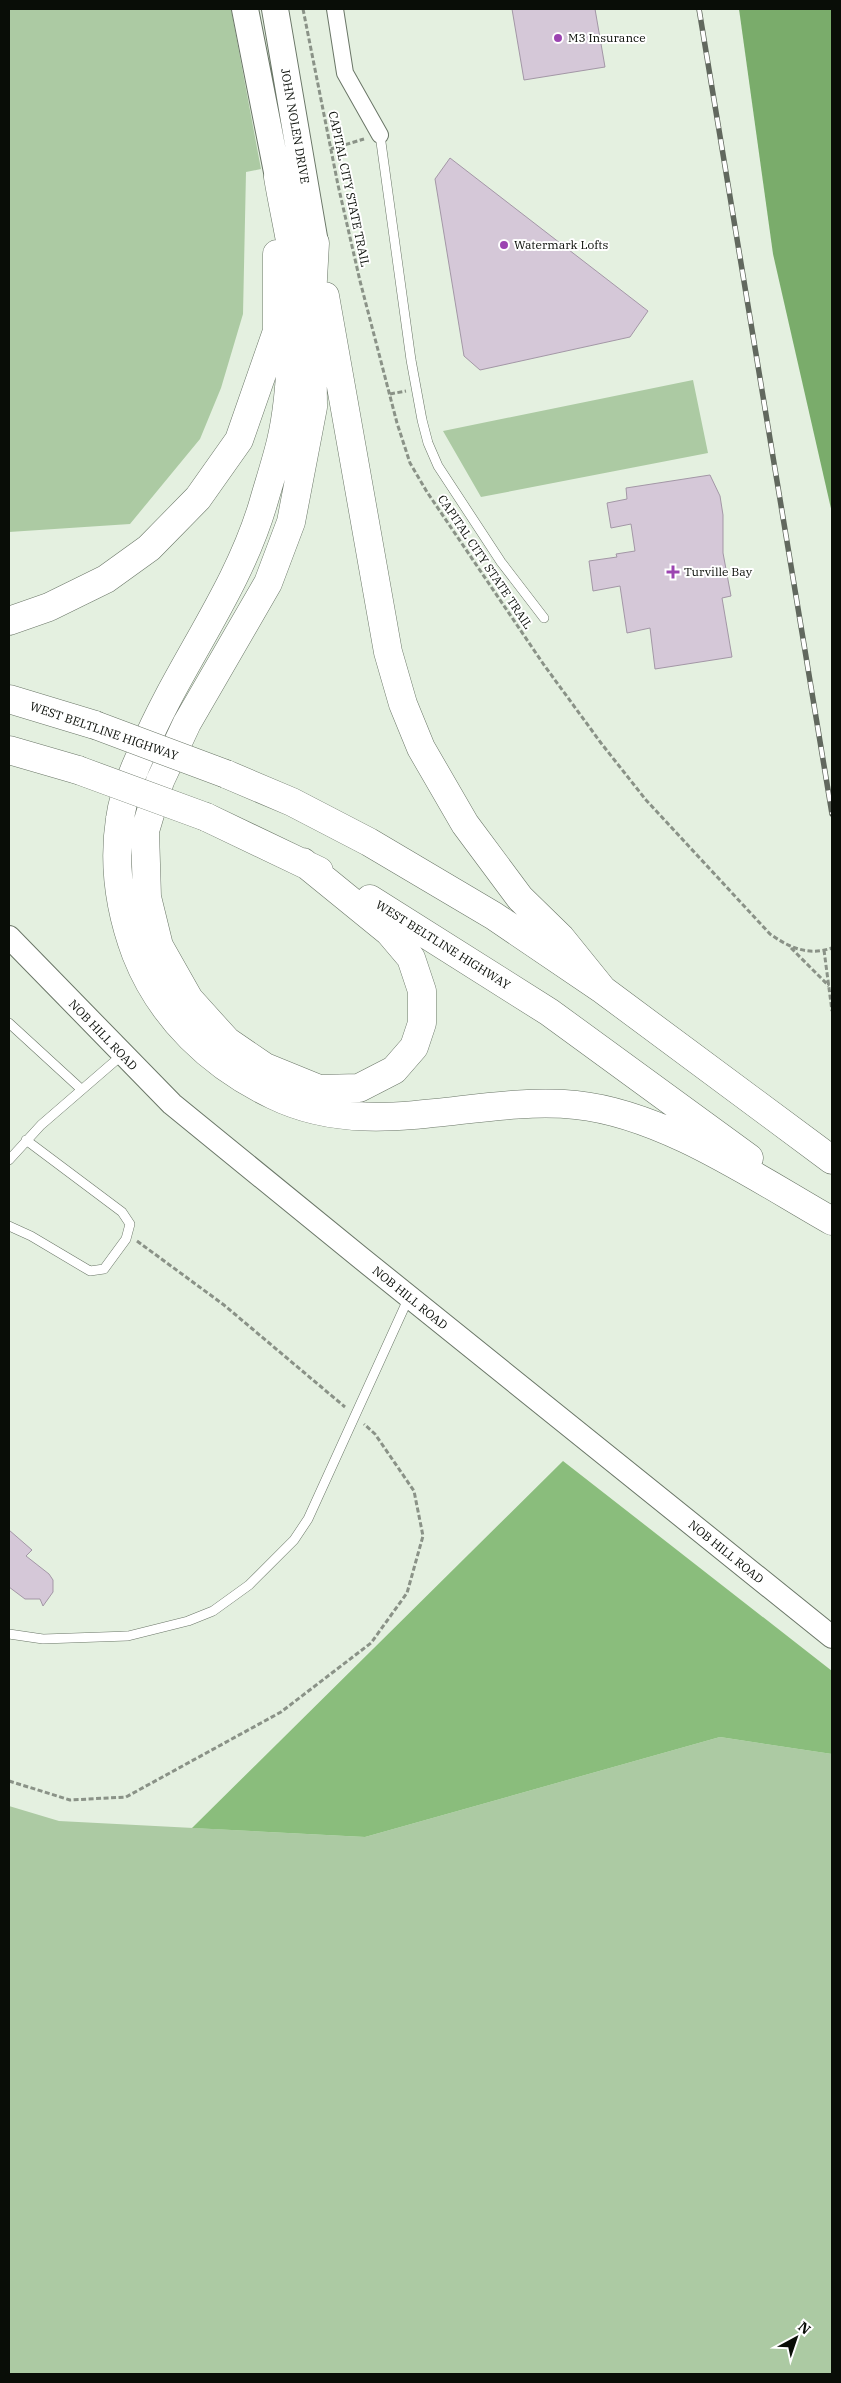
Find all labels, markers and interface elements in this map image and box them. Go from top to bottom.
place label: M3 Insurance [568,30,646,45]
marker: M3 Insurance [552,32,564,44]
street label: JOHN NOLEN DRIVE [278,67,313,185]
street label: CAPITAL CITY STATE TRAIL [326,110,373,268]
place label: Watermark Lofts [514,237,609,252]
marker: Watermark Lofts [498,239,510,251]
street label: CAPITAL CITY STATE TRAIL [435,492,536,632]
place label: Turville Bay [684,564,753,579]
marker: Turville Bay [666,565,680,579]
street label: WEST BELTLINE HIGHWAY [28,698,181,763]
street label: WEST BELTLINE HIGHWAY [373,897,514,992]
street label: NOB HILL ROAD [66,996,141,1073]
street label: NOB HILL ROAD [370,1263,451,1332]
street label: NOB HILL ROAD [686,1517,767,1586]
north arrow [771,2313,821,2363]
text: N [794,2318,814,2338]

